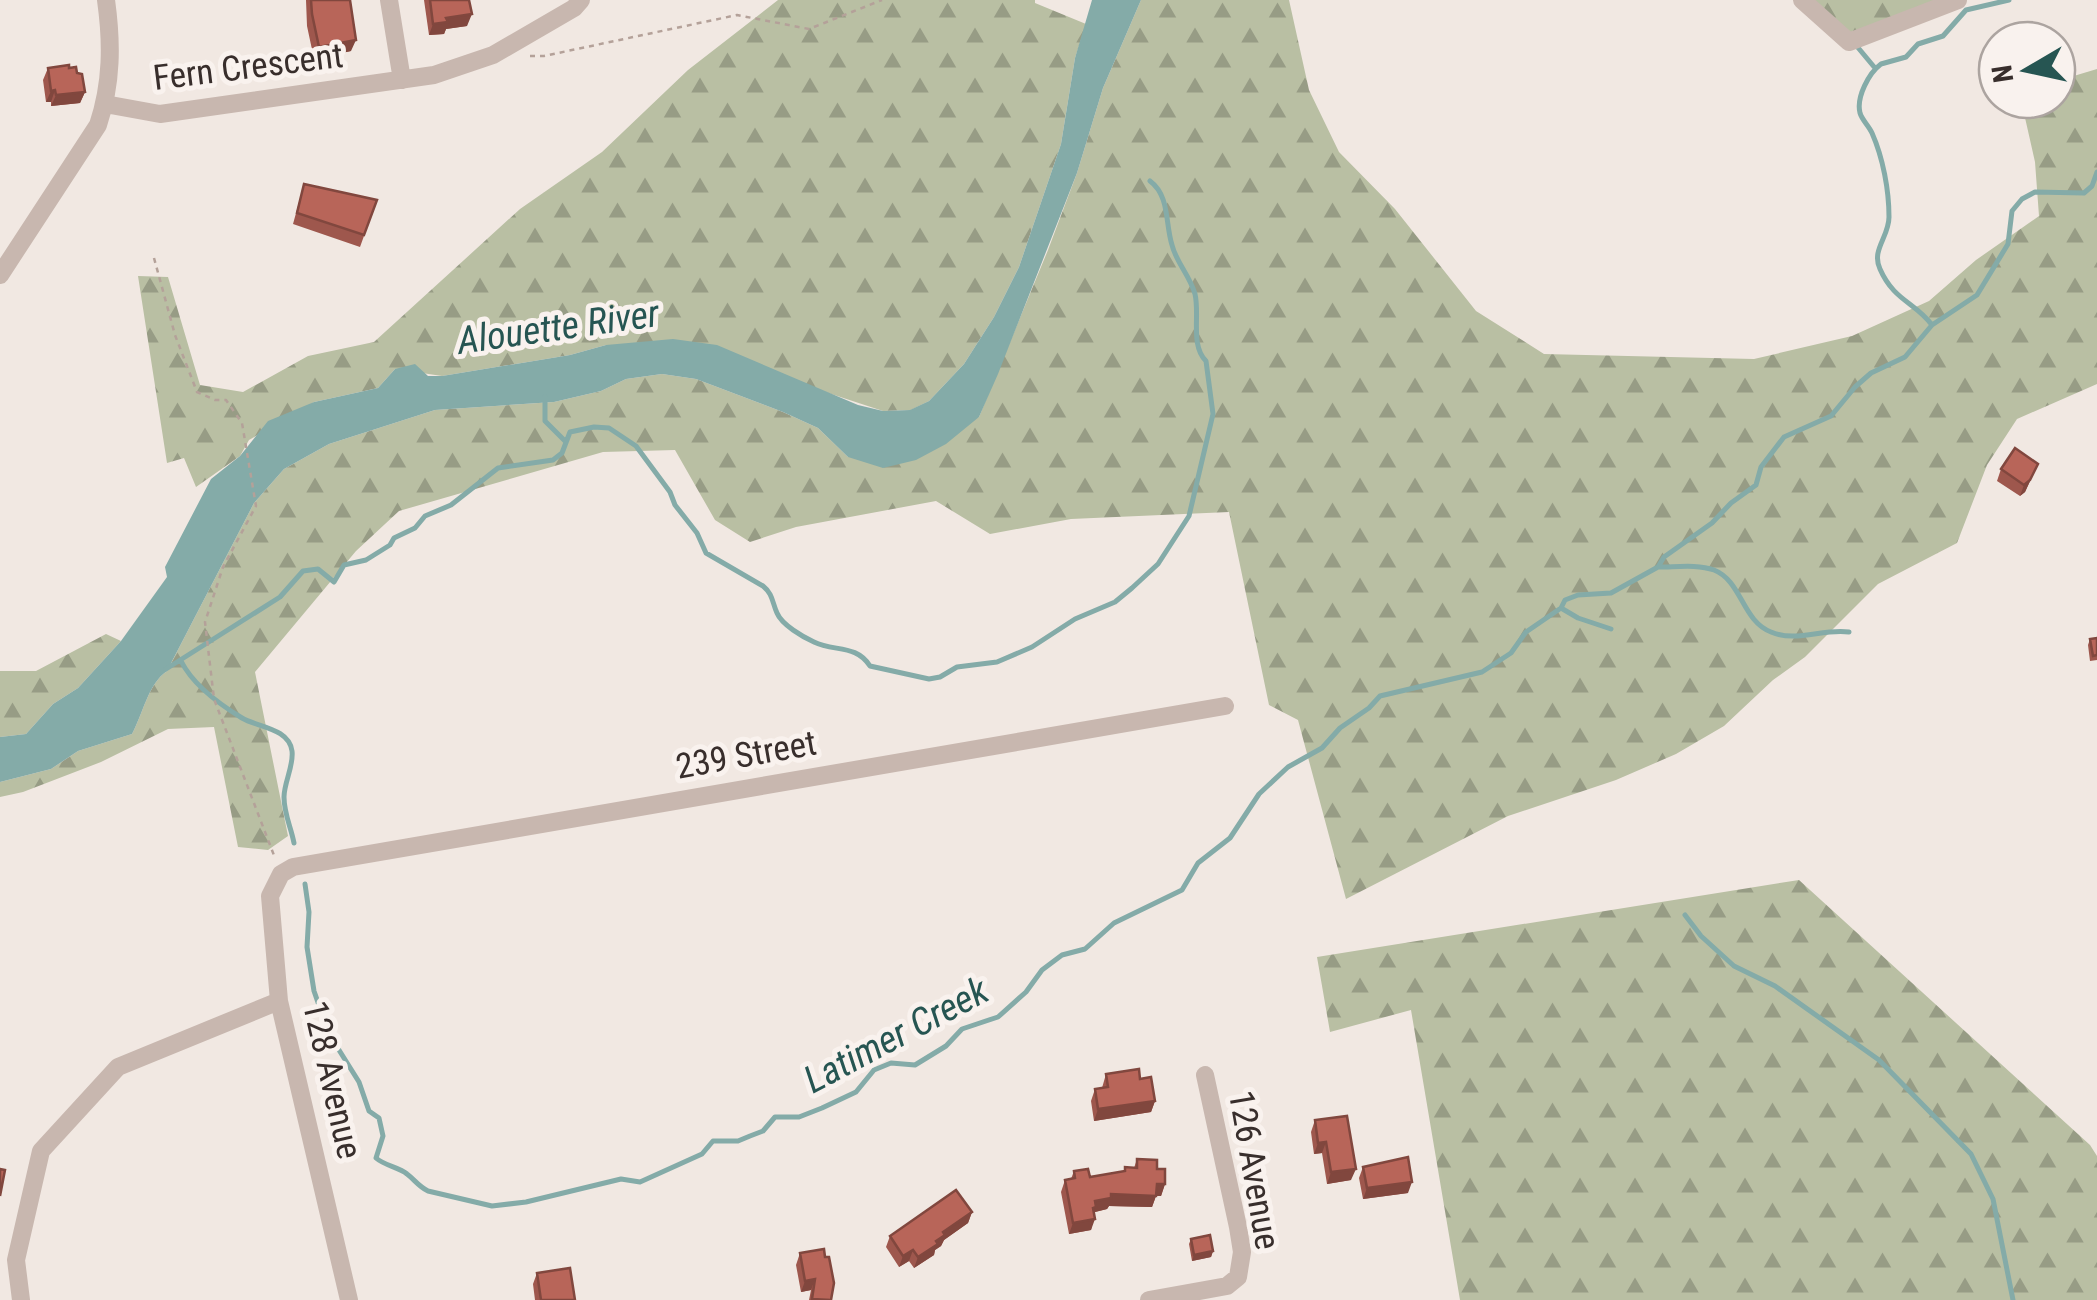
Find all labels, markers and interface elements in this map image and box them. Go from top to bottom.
north arrow [1977,20,2077,120]
street label: Fern Crescent [151,35,345,99]
text: N [1985,63,2020,85]
water label: Alouette River [452,291,662,363]
street label: 239 Street [673,722,819,788]
water label: Latimer Creek [796,967,997,1102]
street label: 128 Avenue [294,997,370,1163]
street label: 126 Avenue [1220,1087,1288,1253]

